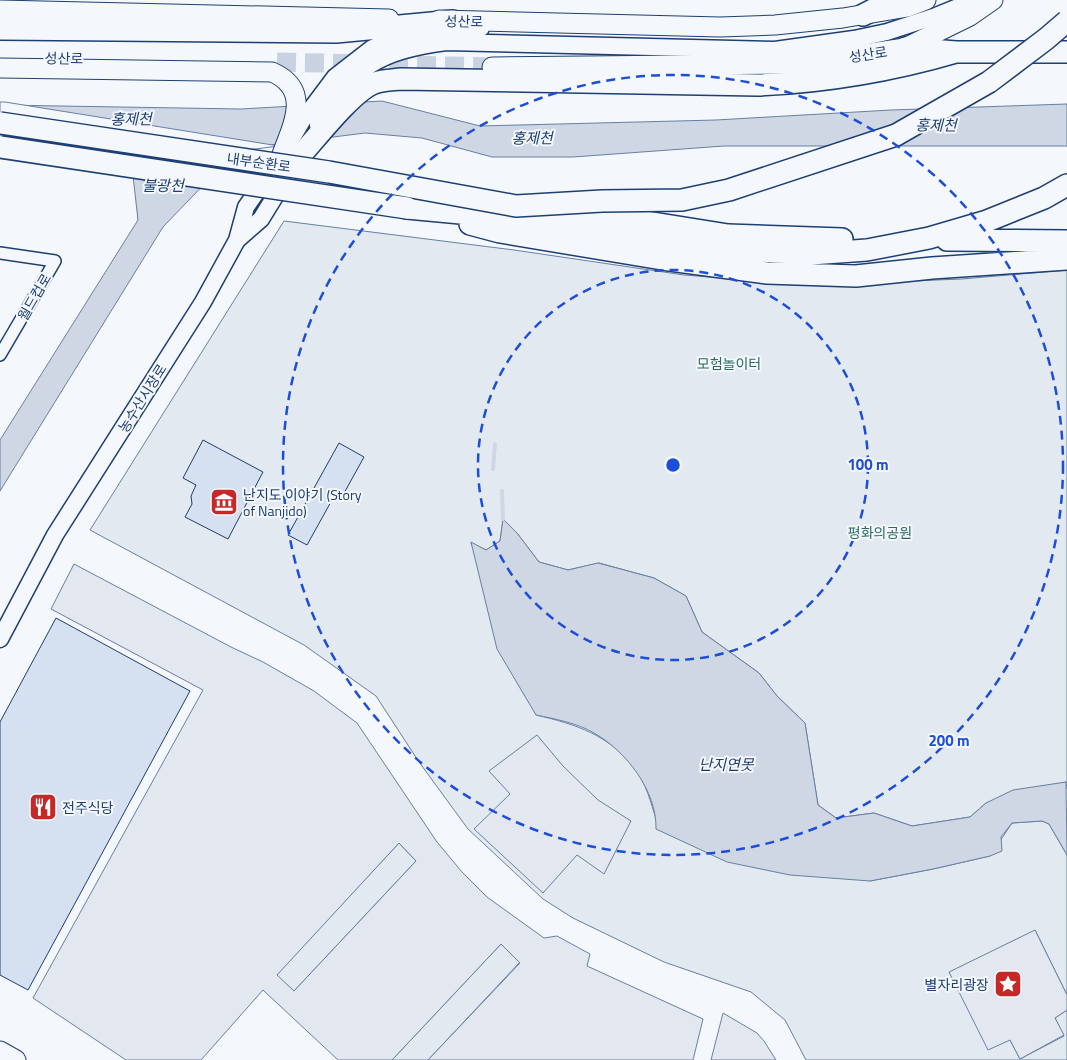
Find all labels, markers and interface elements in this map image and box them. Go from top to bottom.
street label: 성산로 [444,10,484,32]
street label: 성산로 [847,41,889,67]
street label: 성산로 [44,47,84,69]
water label: 홍제천 [110,107,154,131]
water label: 홍제천 [915,113,959,137]
water label: 홍제천 [511,126,555,150]
street label: 내부순환로 [226,147,292,177]
water label: 불광천 [142,174,186,197]
street label: 월드컵로 [12,269,56,325]
park label: 모험놀이터 [697,353,761,374]
street label: 농수산시장로 [113,360,171,436]
text: 100 m [847,453,889,476]
centre of rings [664,456,682,474]
place label: 난지도 이야기 (Story of Nanjido) [243,484,362,521]
museum icon: 난지도 이야기 (Story of Nanjido) [209,487,239,517]
park label: 평화의공원 [848,522,912,543]
text: 200 m [928,729,970,752]
water label: 난지연못 [698,753,755,776]
restaurant icon: 전주식당 [28,792,58,822]
place label: 전주식당 [62,797,114,818]
place icon: 별자리광장 [993,969,1023,999]
place label: 별자리광장 [925,974,989,995]

